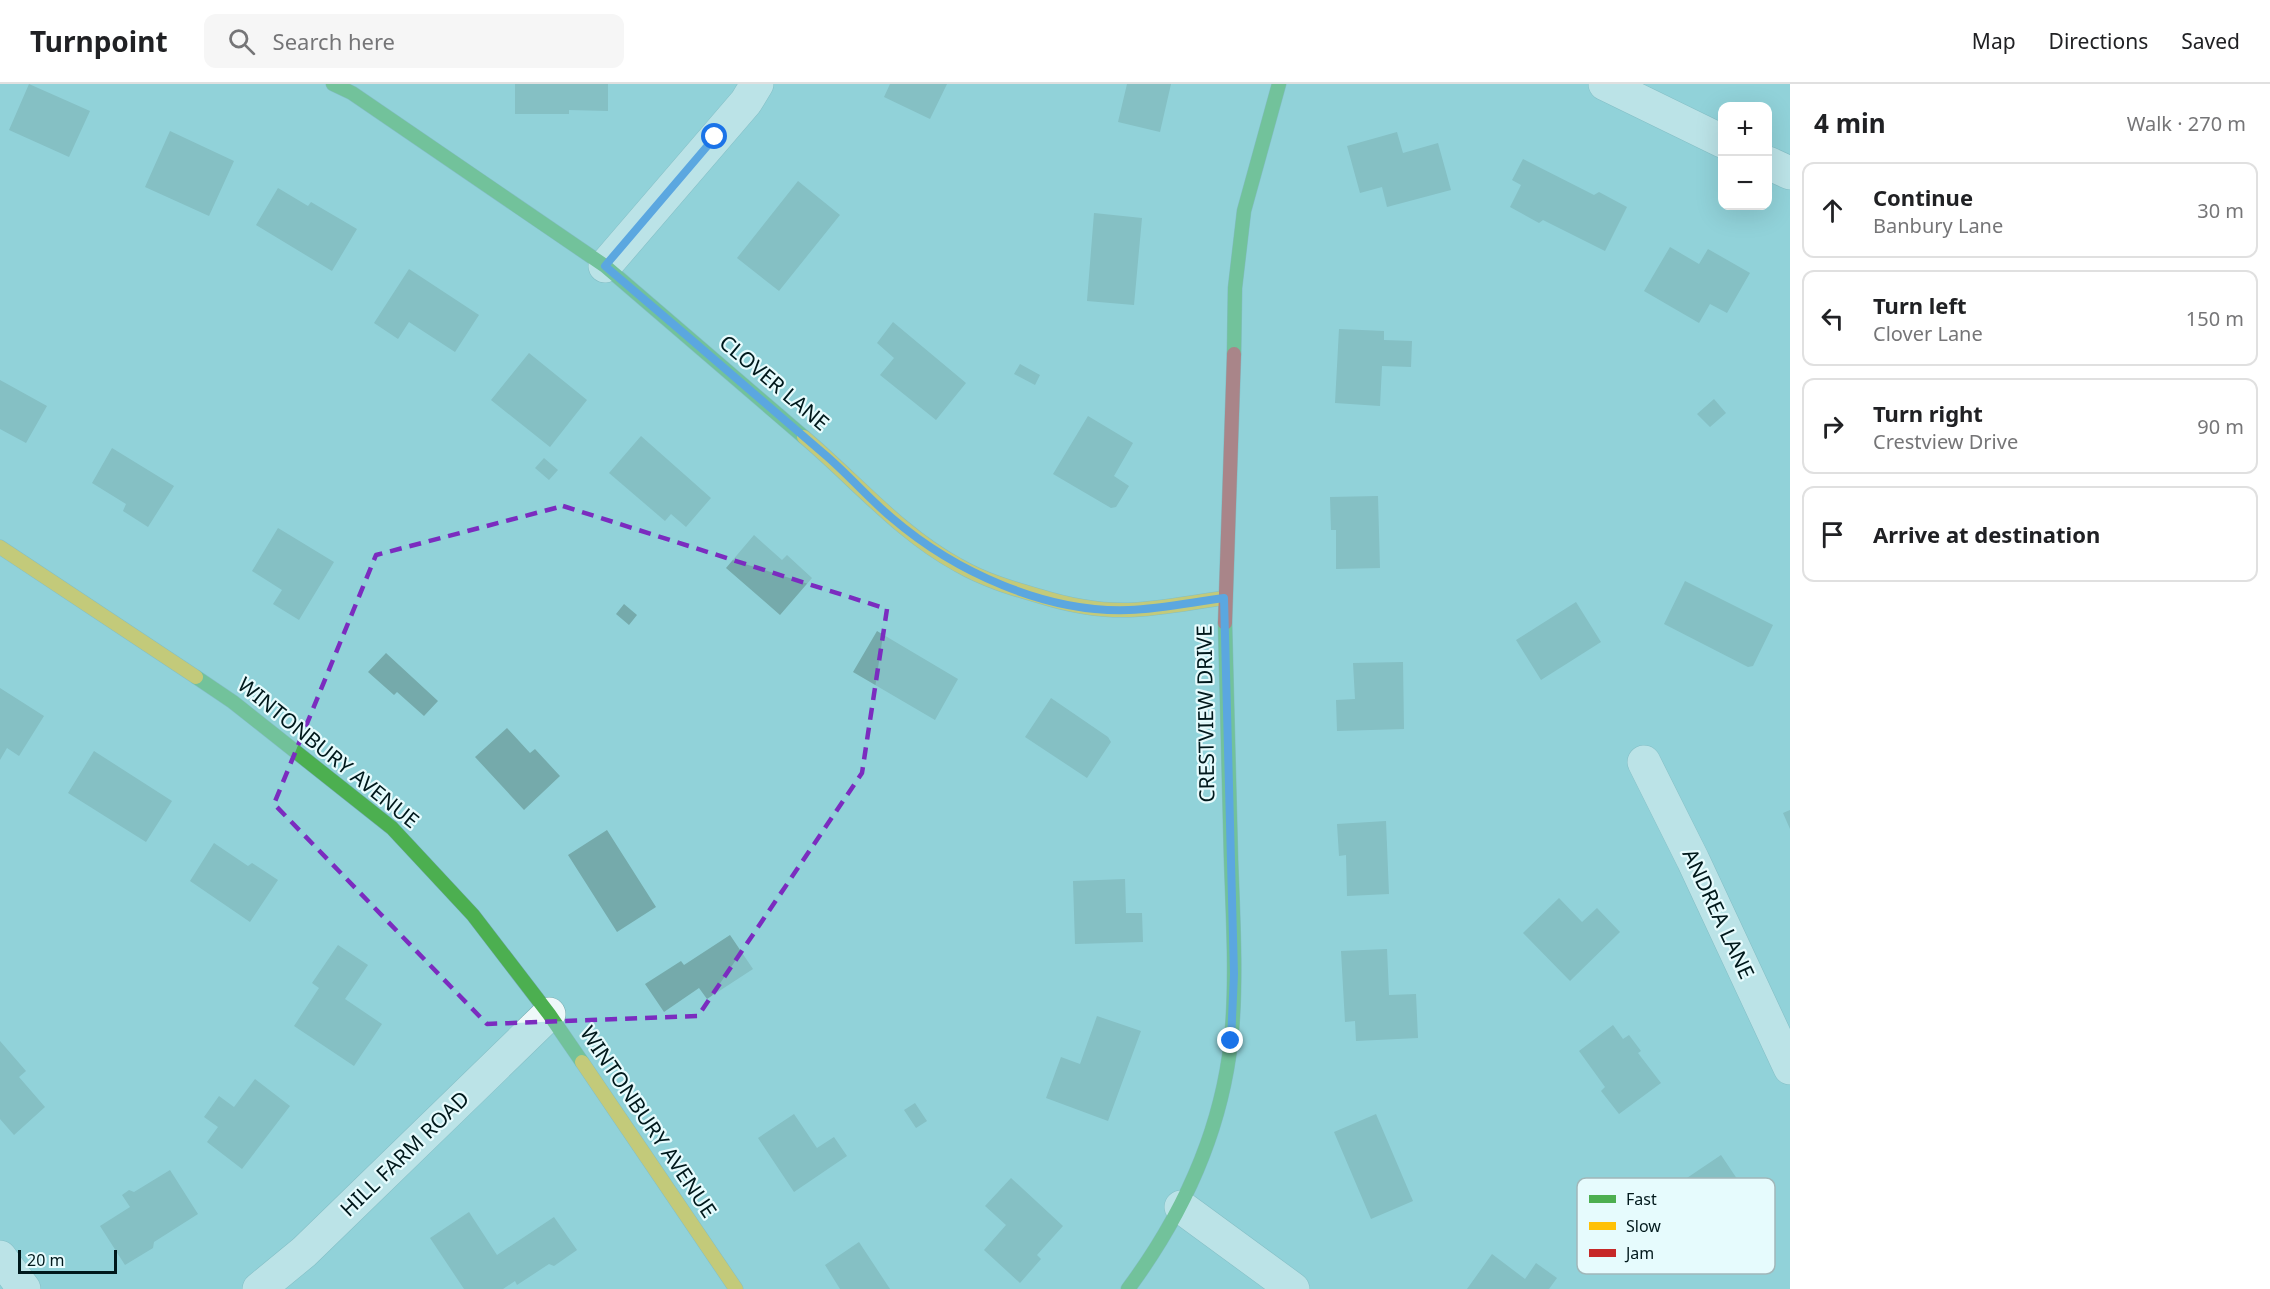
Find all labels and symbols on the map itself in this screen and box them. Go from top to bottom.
route start [701,123,727,149]
street label: CLOVER LANE [714,328,835,436]
street label: CRESTVIEW DRIVE [1189,625,1221,803]
street label: WINTONBURY AVENUE [232,670,425,834]
street label: ANDREA LANE [1677,844,1761,983]
street label: WINTONBURY AVENUE [574,1020,723,1223]
route end [1217,1027,1243,1053]
street label: HILL FARM ROAD [334,1084,475,1222]
legend [1577,1178,1775,1274]
text: Fast [1626,1188,1657,1210]
text: Slow [1626,1215,1661,1237]
text: Jam [1624,1242,1654,1264]
scale bar [18,1247,117,1274]

